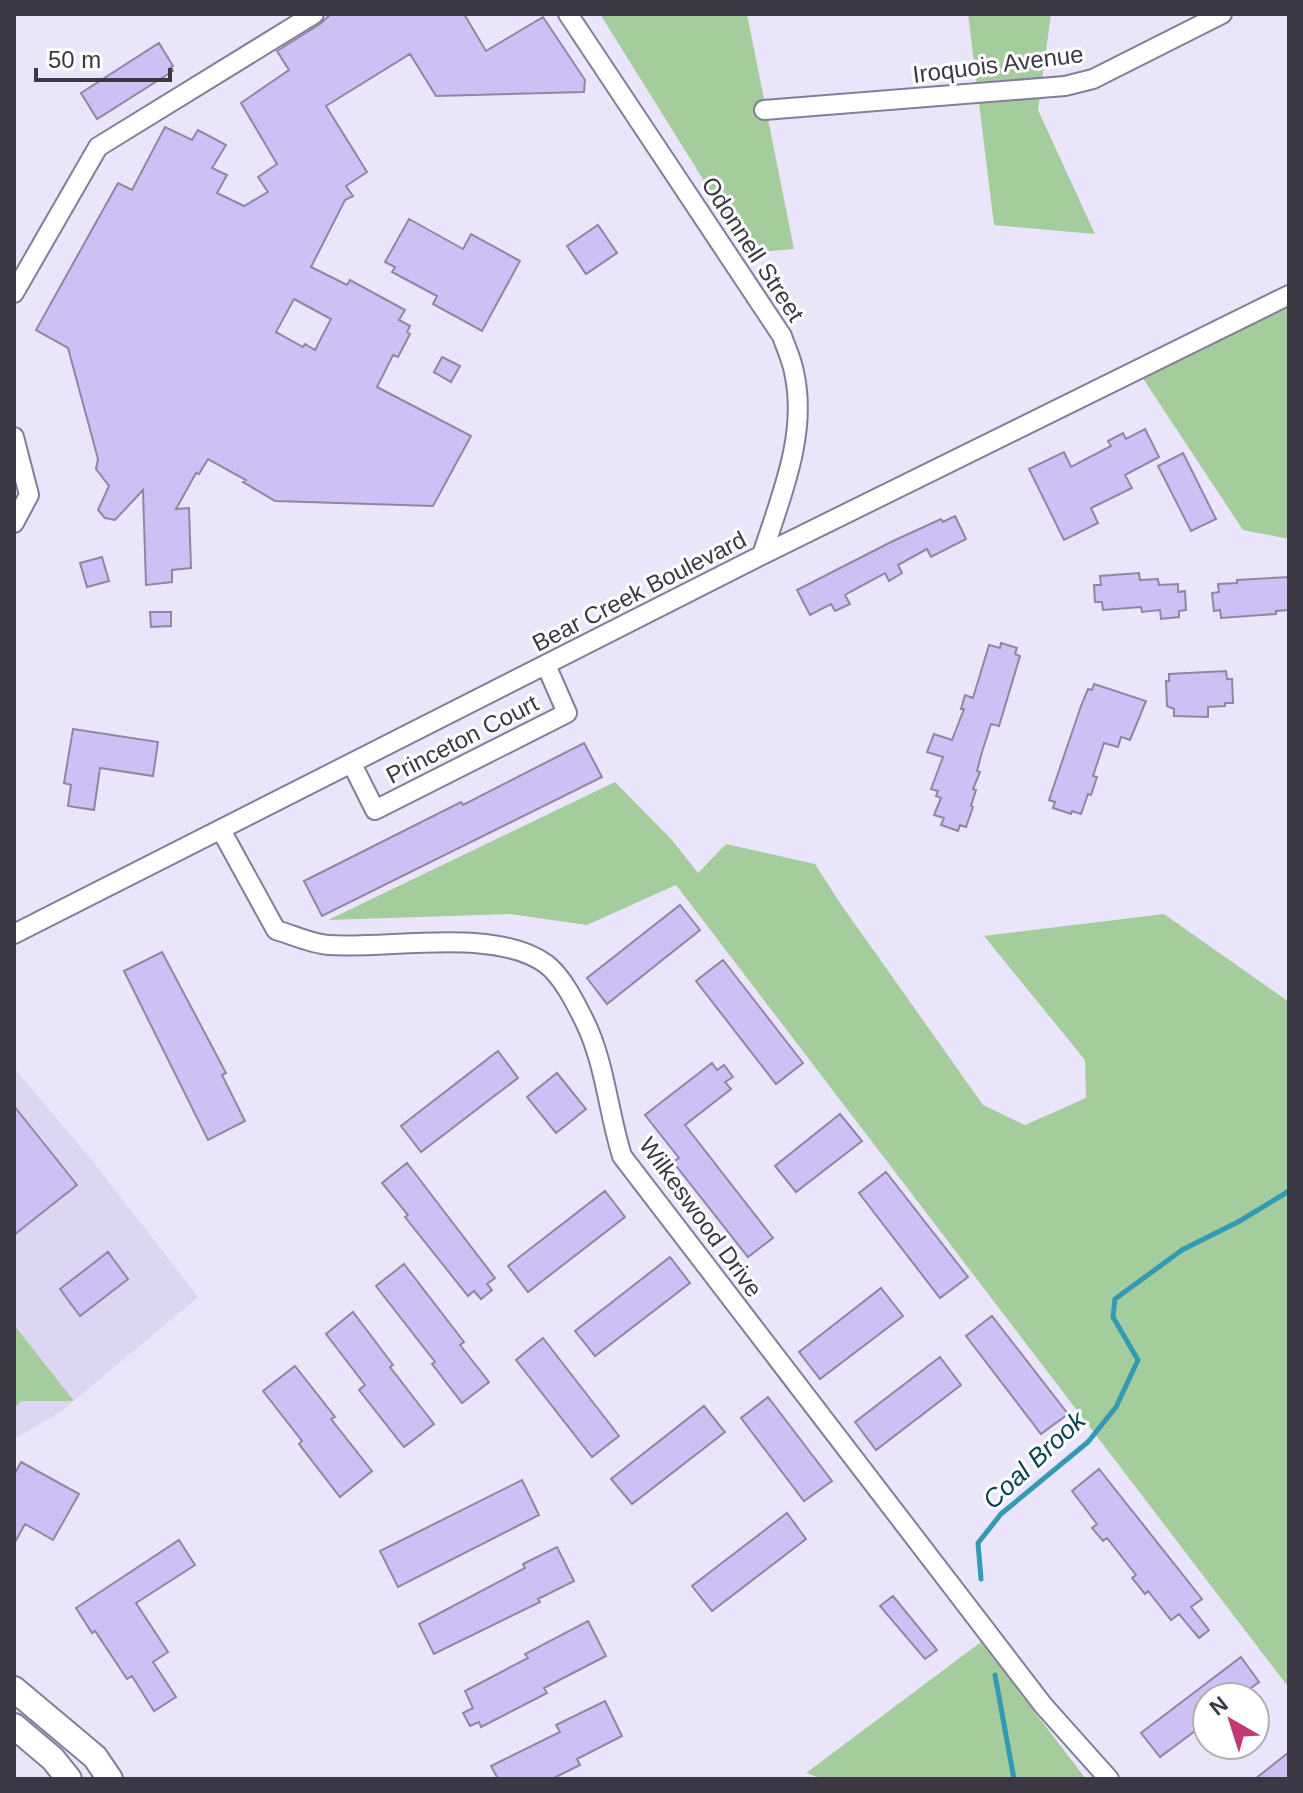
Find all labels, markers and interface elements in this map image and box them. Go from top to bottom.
scale bar [36,32,170,82]
street label: Iroquois Avenue [911,40,1085,88]
text: 50 m [48,46,101,73]
street label: Odonnell Street [696,172,810,327]
street label: Bear Creek Boulevard [528,525,750,657]
street label: Princeton Court [382,689,543,789]
street label: Wilkeswood Drive [634,1132,768,1302]
water label: Coal Brook [977,1404,1093,1515]
north arrow [1191,1681,1271,1761]
text: N [1205,1691,1233,1721]

